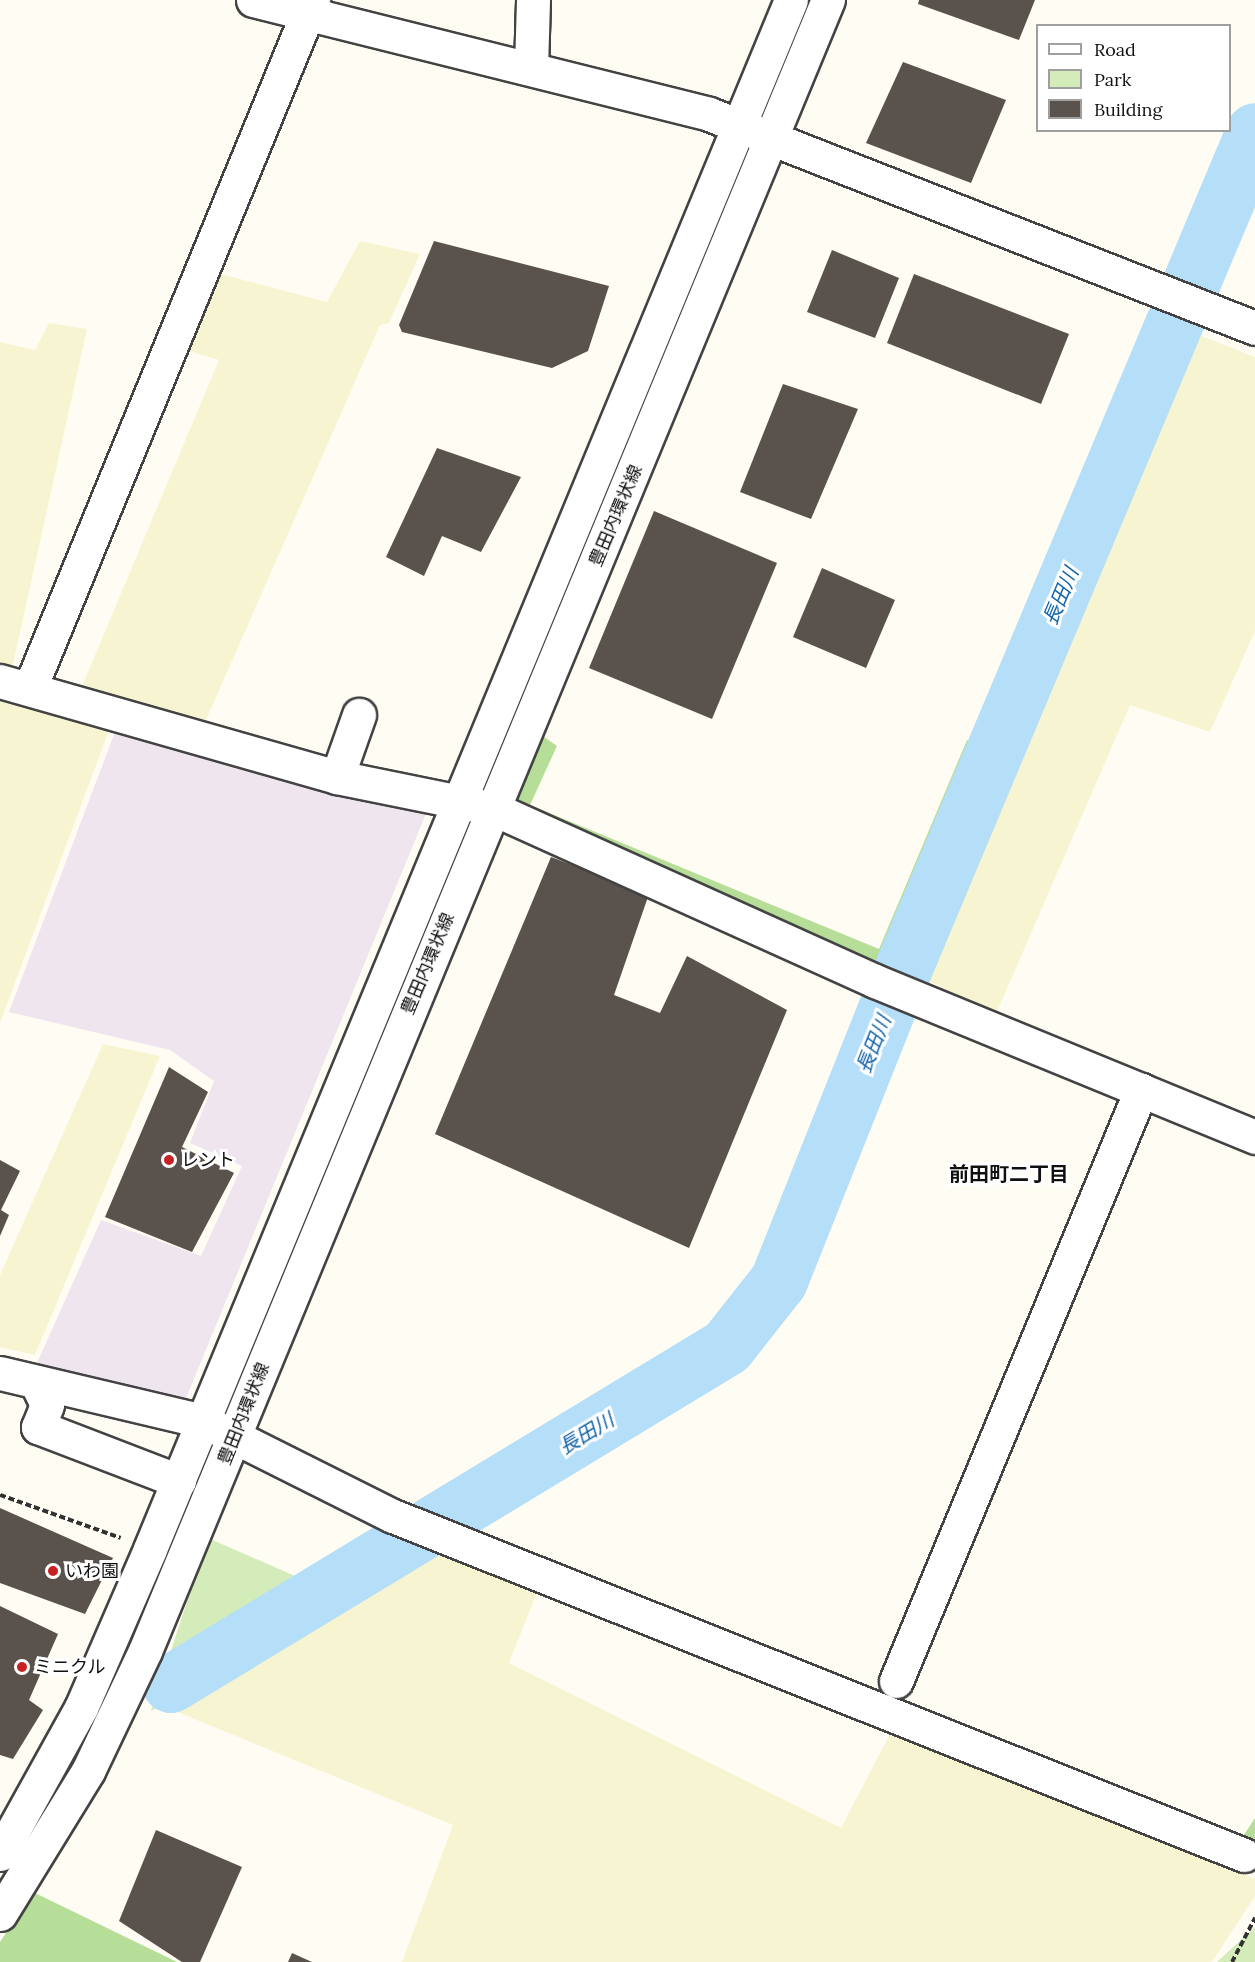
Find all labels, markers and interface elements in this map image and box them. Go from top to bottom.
legend [1036,24,1231,132]
text: Road [1094,38,1136,61]
text: Park [1094,68,1131,91]
text: Building [1094,98,1162,121]
street label: 豊田内環状線 [585,462,647,570]
water label: 長田川 [1037,564,1083,628]
street label: 豊田内環状線 [397,910,459,1018]
water label: 長田川 [851,1012,895,1076]
place label: レント [181,1149,235,1171]
marker: レント [162,1153,176,1167]
district label: 前田町二丁目 [949,1161,1069,1185]
street label: 豊田内環状線 [214,1360,274,1468]
water label: 長田川 [554,1407,618,1459]
place label: いわ園 [65,1560,119,1582]
marker: いわ園 [46,1564,60,1578]
place label: ミニクル [34,1656,106,1678]
marker: ミニクル [15,1660,29,1674]

